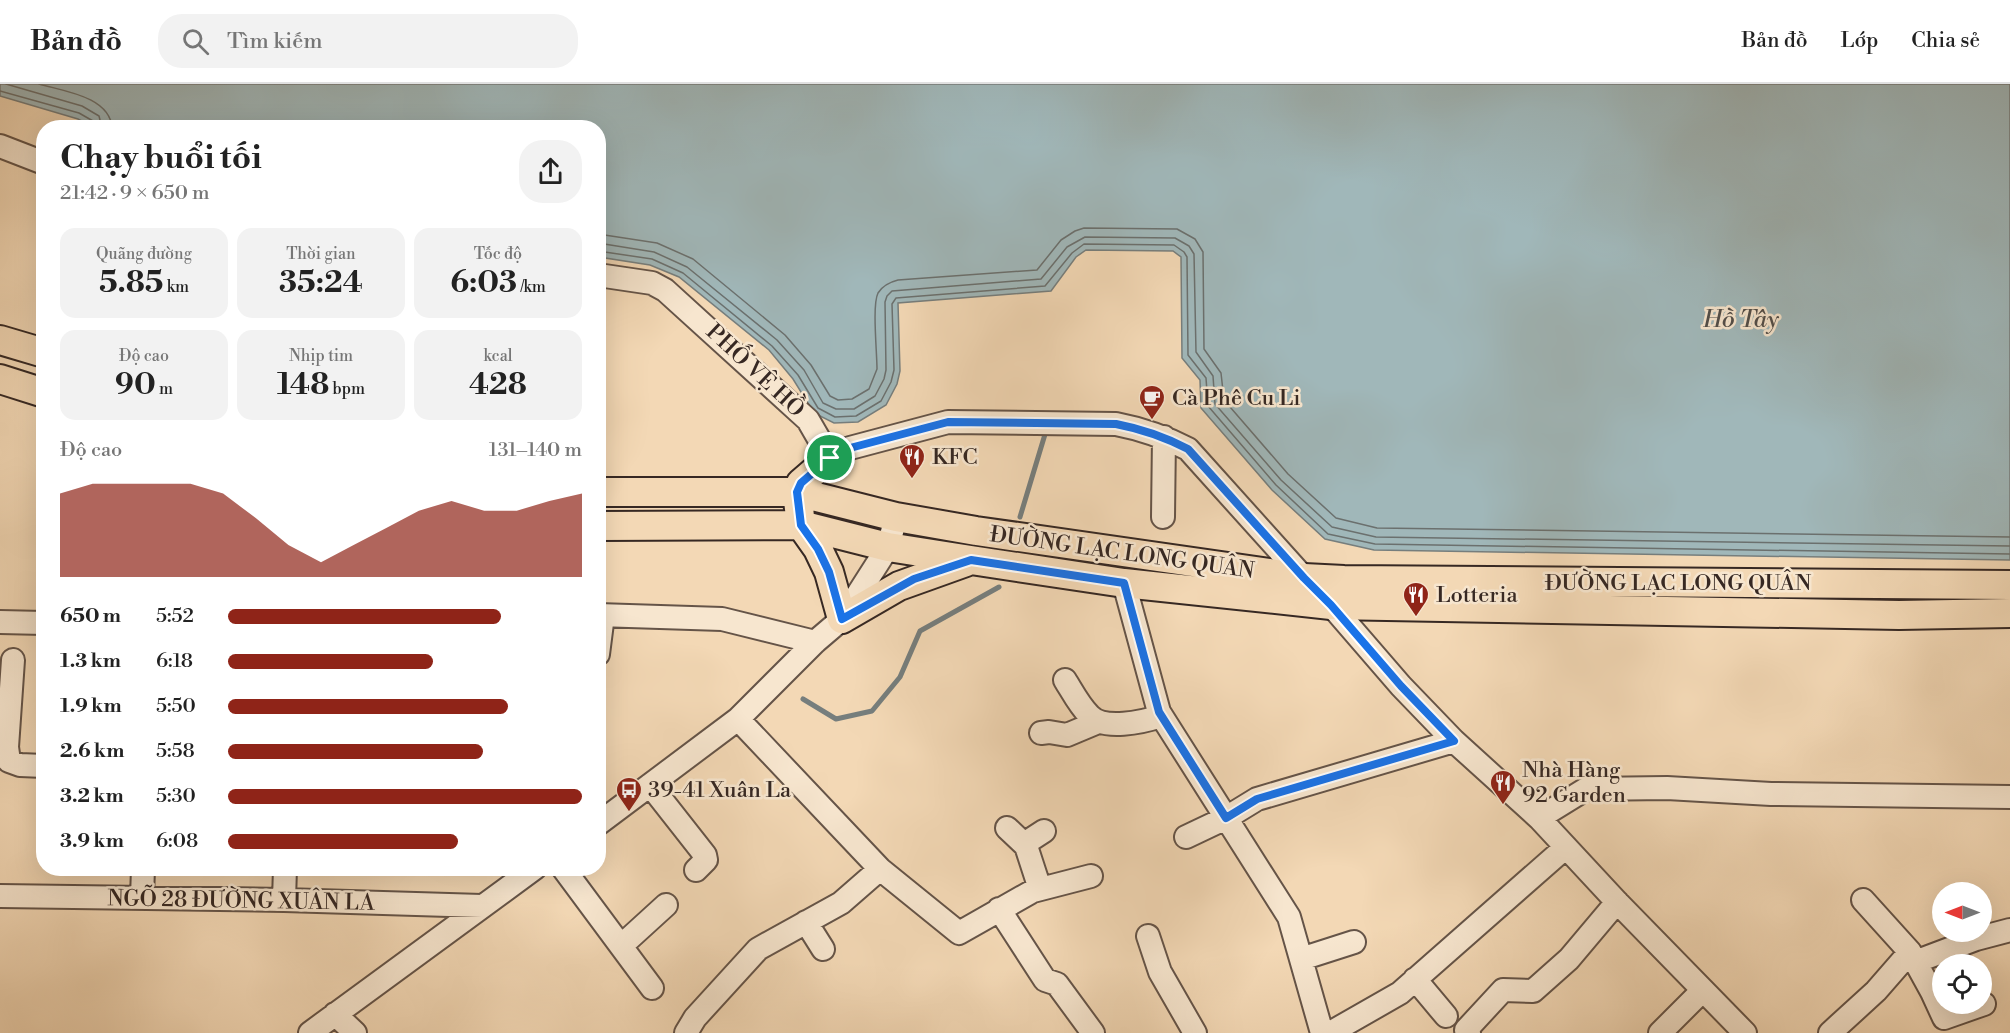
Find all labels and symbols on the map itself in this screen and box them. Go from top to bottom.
water label: Hồ Tây [1702,305,1779,335]
street label: PHỐ VỆ HỒ [700,316,813,423]
cafe icon: Cà Phê Cu Li [1137,383,1167,421]
place label: Cà Phê Cu Li [1172,385,1301,412]
pin [804,432,855,483]
restaurant icon: KFC [897,442,927,480]
place label: KFC [932,444,978,471]
street label: ĐƯỜNG LẠC LONG QUÂN [988,519,1257,585]
street label: ĐƯỜNG LẠC LONG QUÂN [1545,568,1812,597]
restaurant icon: Lotteria [1401,580,1431,618]
place label: Lotteria [1436,582,1518,609]
place label: Nhà Hàng 92 Garden [1522,757,1626,809]
restaurant icon: Nhà Hàng 92 Garden [1488,768,1518,806]
bus stop icon: 39-41 Xuân La [614,775,644,813]
place label: 39-41 Xuân La [648,777,792,804]
north arrow [1932,882,1992,942]
street label: NGÕ 28 ĐƯỜNG XUÂN LA [107,883,376,917]

